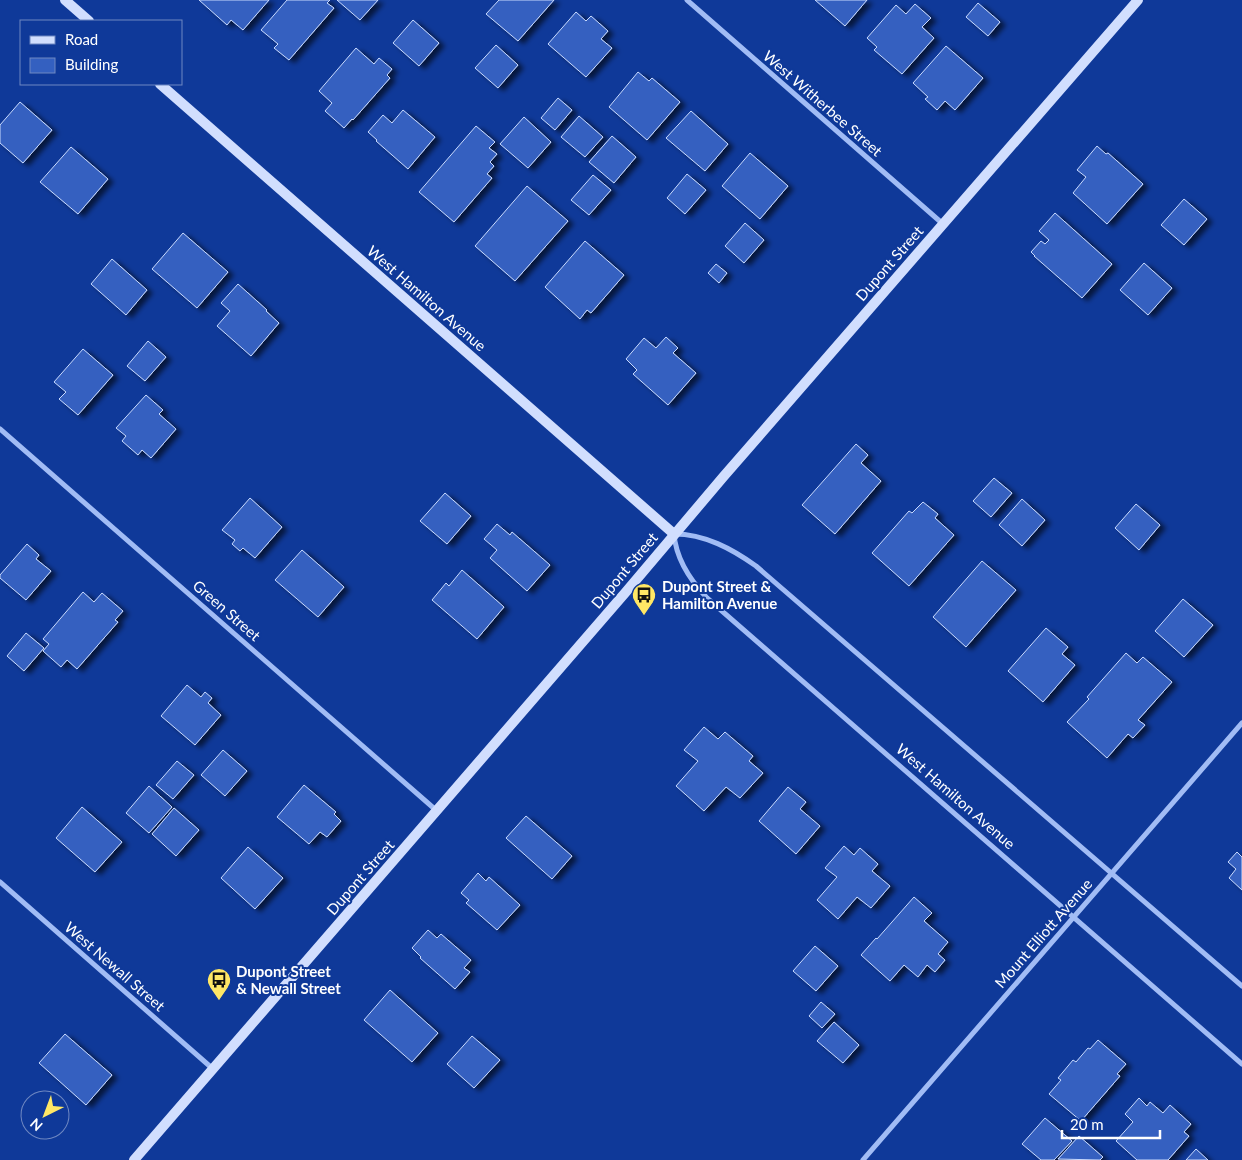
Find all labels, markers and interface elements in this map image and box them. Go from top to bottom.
legend [20,20,182,85]
text: Road [65,30,98,48]
street label: West Witherbee Street [760,46,887,160]
text: Building [65,55,118,73]
street label: Dupont Street [852,221,927,304]
street label: West Hamilton Avenue [364,241,490,355]
street label: Dupont Street [587,528,661,612]
street label: Green Street [190,576,265,645]
place label: Dupont Street & Hamilton Avenue [662,577,777,612]
bus stop icon: Dupont Street & Hamilton Avenue [631,582,657,616]
street label: West Hamilton Avenue [893,739,1019,853]
street label: Dupont Street [323,835,398,918]
street label: Mount Elliott Avenue [991,875,1095,991]
street label: West Newall Street [61,918,169,1015]
place label: Dupont Street & Newall Street [236,962,341,997]
bus stop icon: Dupont Street & Newall Street [206,967,232,1001]
north arrow [20,1090,70,1140]
scale bar [1062,1108,1160,1140]
text: N [26,1115,46,1135]
text: 20 m [1070,1115,1104,1133]

